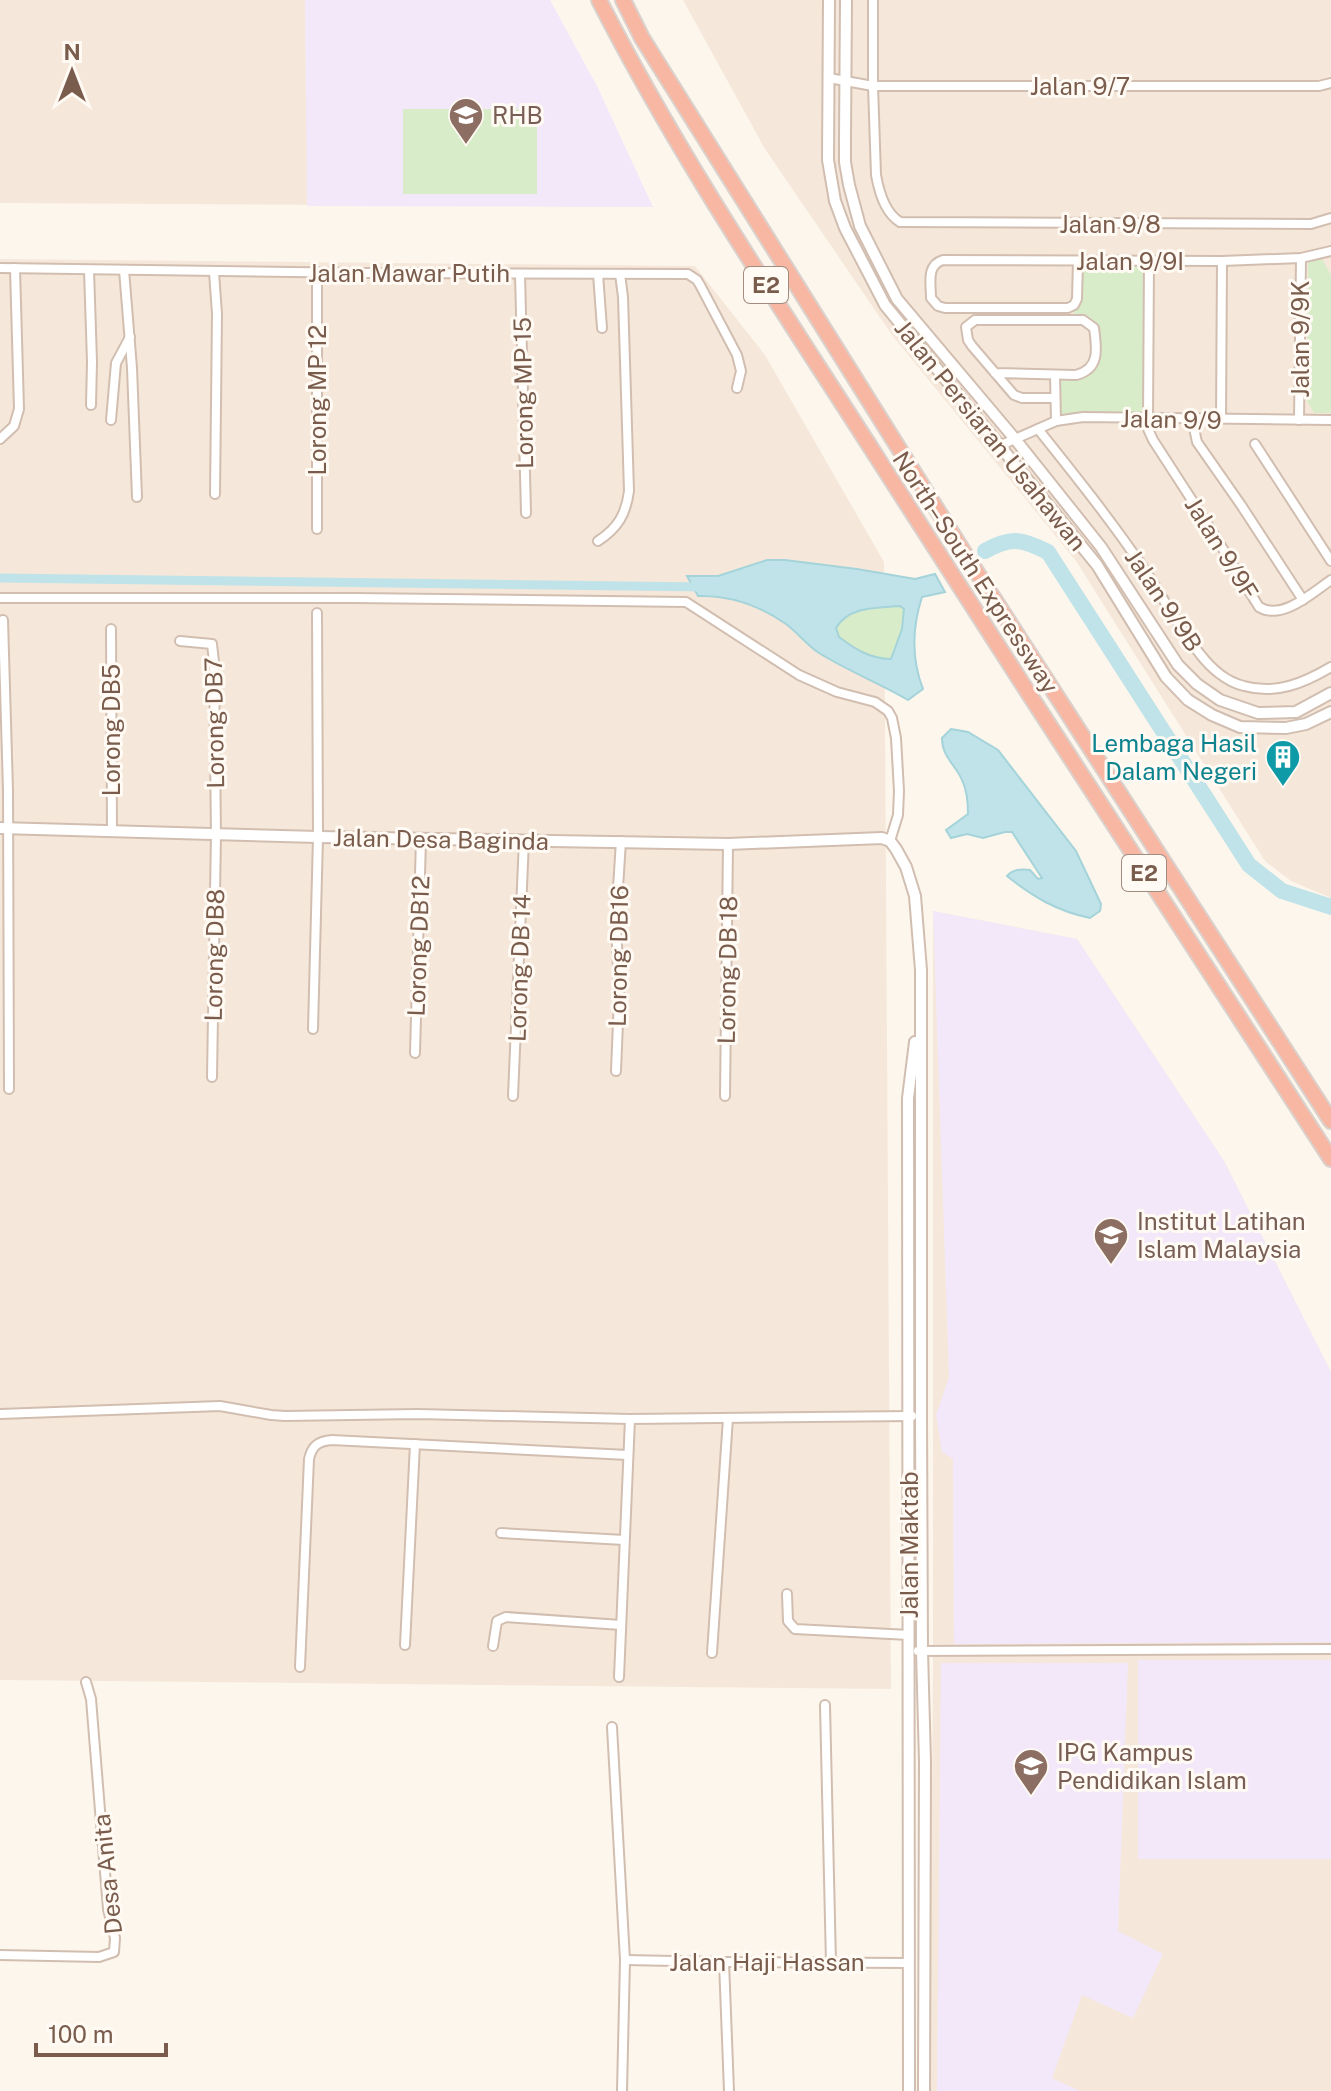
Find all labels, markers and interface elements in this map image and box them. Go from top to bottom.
north arrow [32,32,112,112]
text: N [63,39,81,65]
street label: Jalan 9/7 [1030,72,1130,100]
school or university icon: RHB [447,96,485,146]
place label: RHB [492,101,543,129]
street label: Jalan 9/8 [1059,210,1161,238]
street label: Jalan 9/9I [1076,247,1184,275]
street label: Jalan Mawar Putih [308,259,510,287]
road number: E2 [744,267,788,303]
street label: Jalan 9/9K [1286,280,1314,398]
street label: Jalan Persiaran Usahawan [889,314,1093,556]
street label: Lorong MP 15 [508,317,538,469]
street label: Lorong MP 12 [303,325,331,475]
street label: Jalan 9/9 [1120,404,1222,434]
street label: North–South Expressway [887,446,1065,698]
street label: Jalan 9/9F [1180,492,1264,604]
street label: Jalan 9/9B [1120,544,1208,656]
street label: Lorong DB7 [199,657,229,789]
street label: Lorong DB5 [97,664,125,796]
place label: Lembaga Hasil Dalam Negeri [1091,729,1257,785]
building icon: Lembaga Hasil Dalam Negeri [1264,738,1302,788]
street label: Jalan Desa Baginda [333,823,549,855]
road number: E2 [1122,855,1166,891]
street label: Lorong DB12 [402,875,434,1017]
street label: Lorong DB16 [603,885,633,1027]
street label: Lorong DB8 [199,888,229,1022]
street label: Lorong DB 14 [502,894,536,1042]
street label: Lorong DB 18 [712,896,742,1044]
place label: Institut Latihan Islam Malaysia [1137,1207,1306,1263]
school or university icon: Institut Latihan Islam Malaysia [1092,1216,1130,1266]
street label: Jalan Maktab [895,1471,923,1619]
place label: IPG Kampus Pendidikan Islam [1057,1738,1247,1794]
school or university icon: IPG Kampus Pendidikan Islam [1012,1747,1050,1797]
street label: Desa Anita [87,1812,127,1936]
street label: Jalan Haji Hassan [669,1948,865,1976]
scale bar [36,2007,166,2057]
text: 100 m [48,2020,114,2048]

